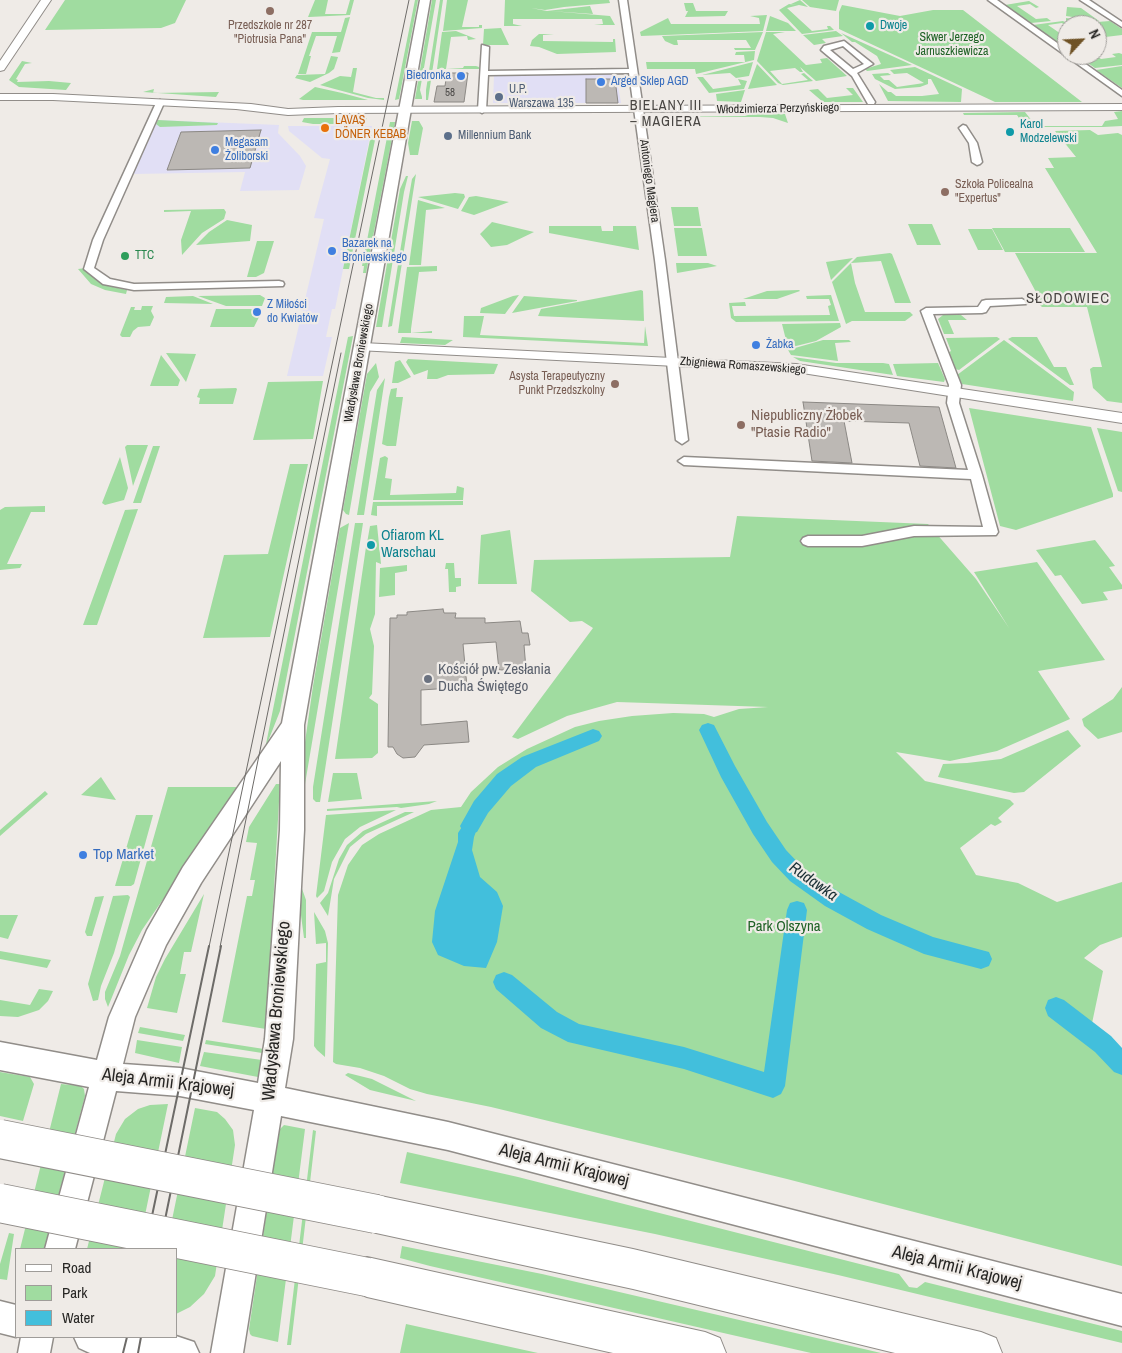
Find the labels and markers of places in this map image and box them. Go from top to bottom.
marker: Przedszkole nr 287 "Piotrusia Pana" [264,5,276,17]
place label: Przedszkole nr 287 "Piotrusia Pana" [228,19,312,47]
place label: Dwoje [880,19,907,33]
marker: Dwoje [864,20,876,32]
place label: Biedronka [406,69,451,83]
marker: Biedronka [455,70,467,82]
place label: Arged Sklep AGD [611,75,689,89]
marker: Arged Sklep AGD [595,76,607,88]
place label: U.P. Warszawa 135 [509,83,574,111]
marker: U.P. Warszawa 135 [493,91,505,103]
place label: LAVAŞ DÖNER KEBAB [335,114,406,142]
place label: Karol Modzelewski [1020,118,1077,146]
marker: LAVAŞ DÖNER KEBAB [319,122,331,134]
marker: Karol Modzelewski [1004,126,1016,138]
place label: Millennium Bank [458,129,531,143]
marker: Millennium Bank [442,130,454,142]
place label: Megasam Żoliborski [225,136,268,164]
marker: Megasam Żoliborski [209,144,221,156]
place label: Szkoła Policealna "Expertus" [955,178,1033,206]
marker: Szkoła Policealna "Expertus" [939,186,951,198]
place label: Bazarek na Broniewskiego [342,237,407,265]
marker: Bazarek na Broniewskiego [326,245,338,257]
place label: TTC [135,249,154,263]
marker: TTC [119,250,131,262]
place label: Z Miłości do Kwiatów [267,298,318,326]
marker: Z Miłości do Kwiatów [251,306,263,318]
place label: Żabka [766,338,793,352]
marker: Żabka [750,339,762,351]
place label: Asysta Terapeutyczny Punkt Przedszkolny [509,370,605,398]
marker: Asysta Terapeutyczny Punkt Przedszkolny [609,378,621,390]
place label: Niepubliczny Żłobek "Ptasie Radio" [751,407,862,442]
marker: Niepubliczny Żłobek "Ptasie Radio" [735,419,747,431]
place label: Ofiarom KL Warschau [381,527,444,562]
marker: Ofiarom KL Warschau [365,539,377,551]
place label: Kościół pw. Zesłania Ducha Świętego [438,661,551,696]
marker: Kościół pw. Zesłania Ducha Świętego [422,673,434,685]
place label: Top Market [93,846,154,864]
marker: Top Market [77,849,89,861]

